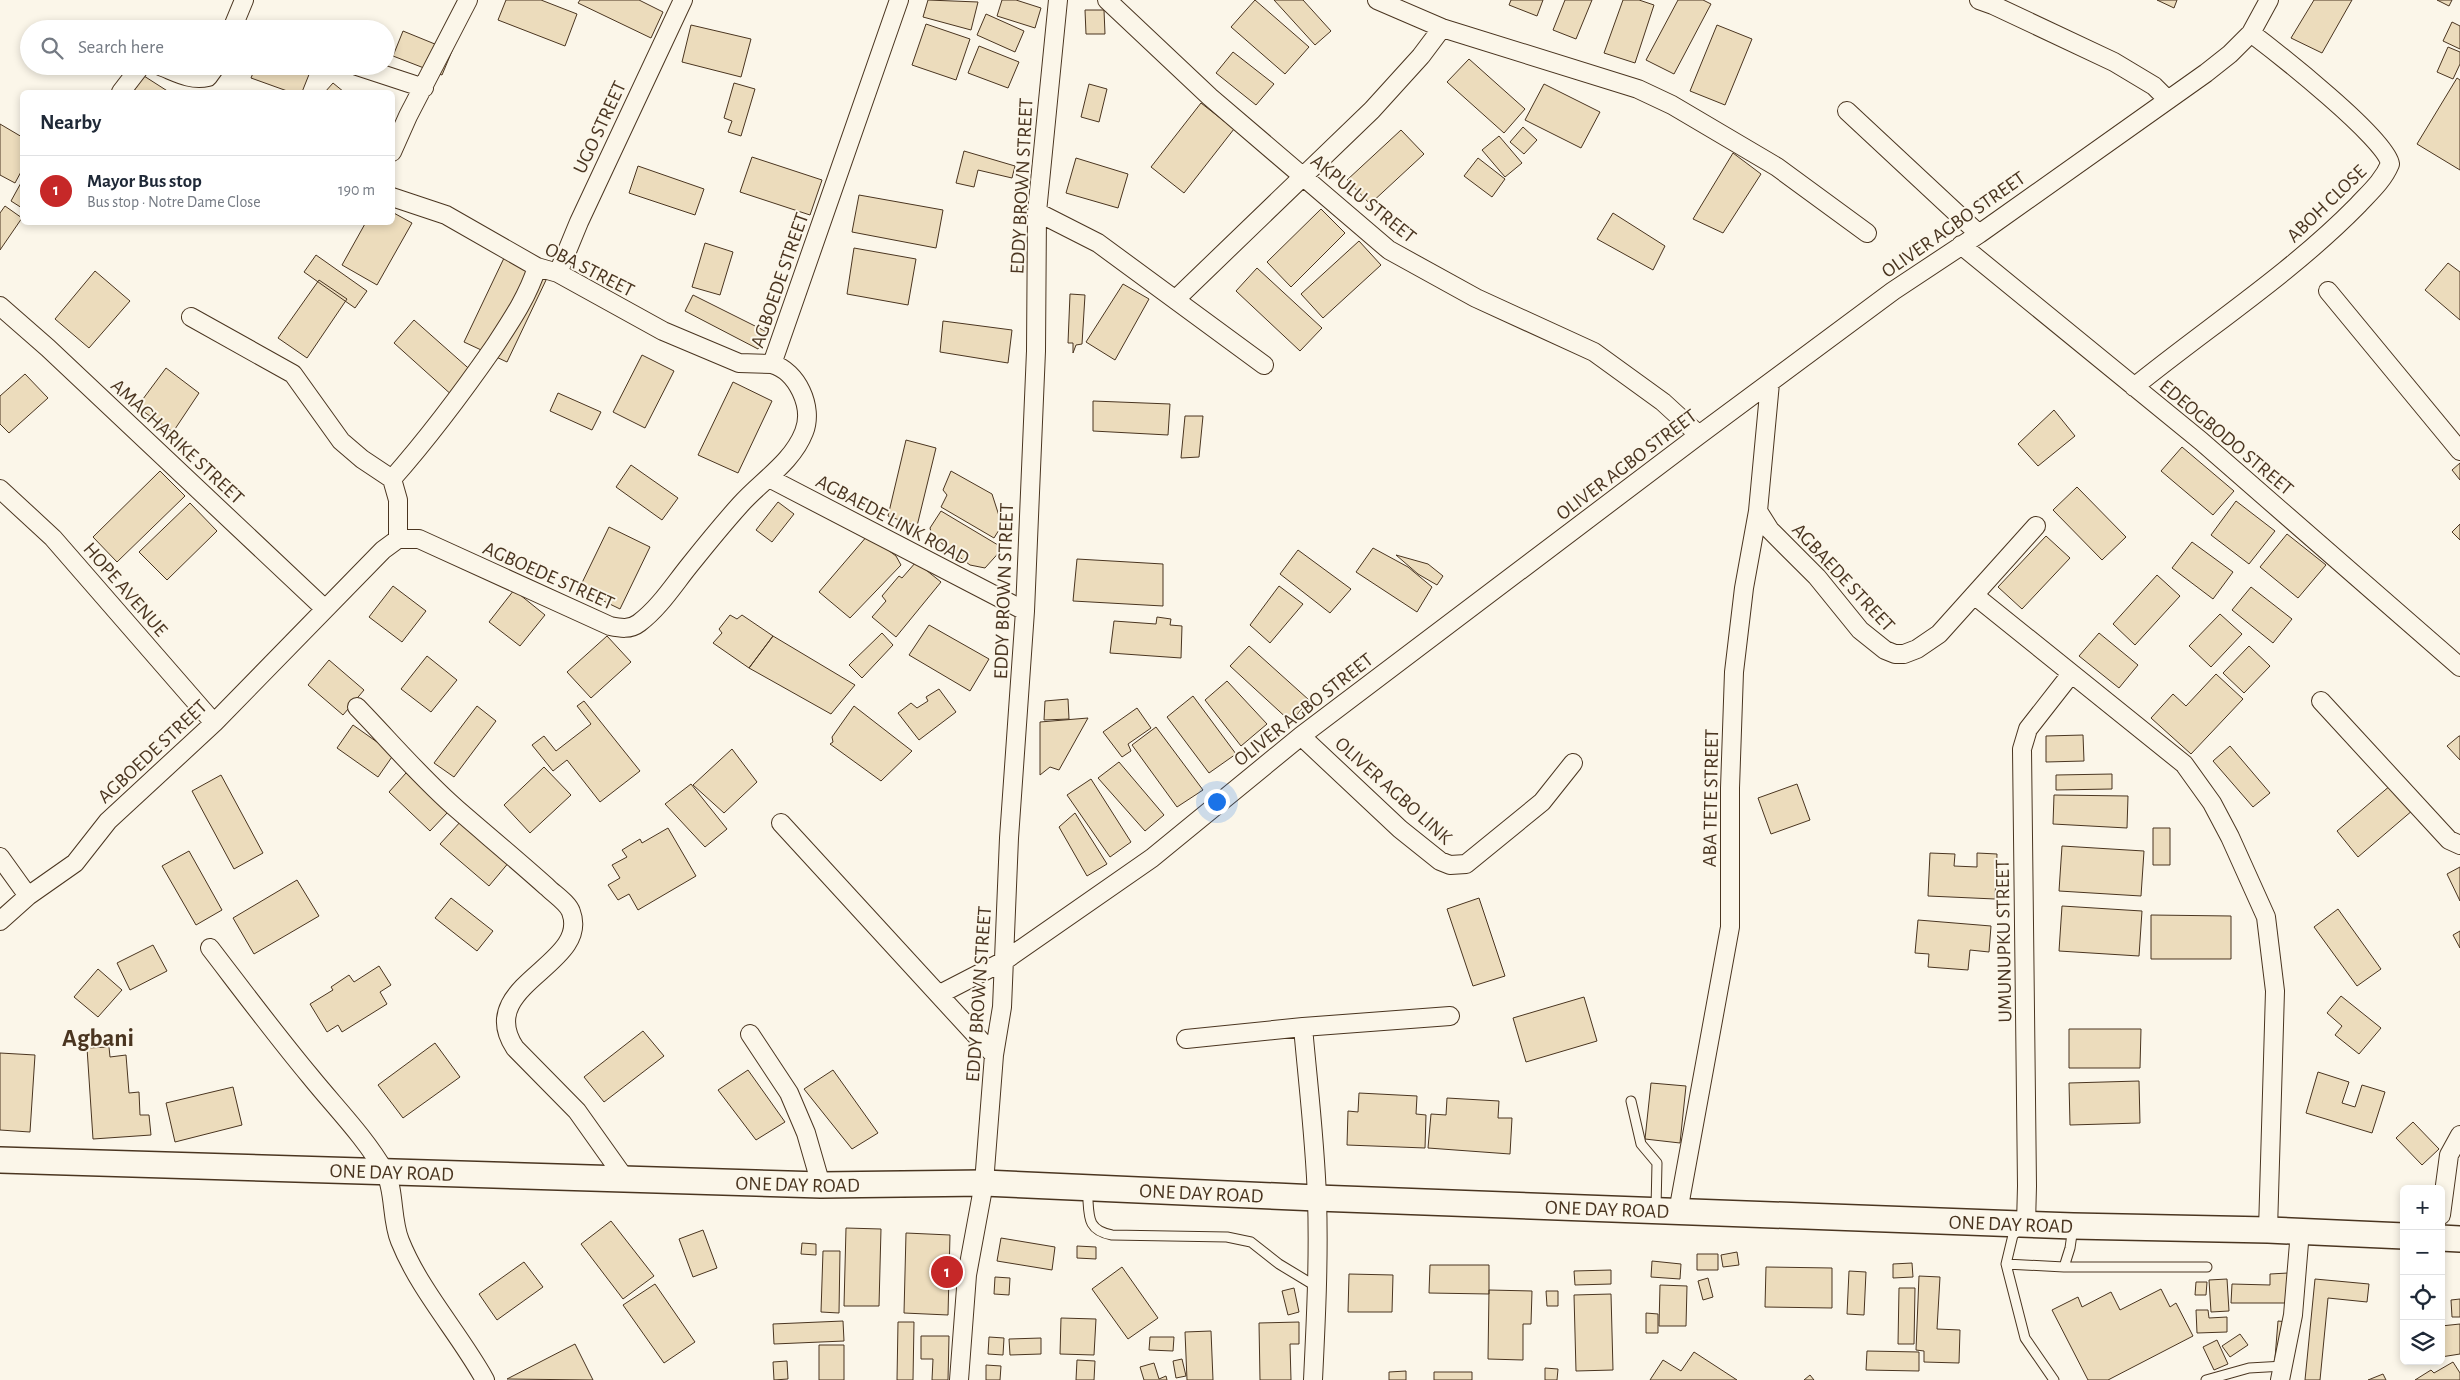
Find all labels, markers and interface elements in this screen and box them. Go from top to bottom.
search box [20,20,395,75]
icon: search [38,34,66,62]
text: Search here [78,38,164,57]
street label: UGO STREET [570,78,630,177]
street label: EDDY BROWN STREET [1007,97,1037,275]
text: Nearby [40,112,101,133]
street label: AKPULU STREET [1307,151,1420,247]
street label: ABOH CLOSE [2283,161,2371,246]
street label: OLIVER AGBO STREET [1878,168,2029,282]
text: Mayor Bus stop [87,172,202,191]
text: 1 [53,182,59,198]
text: 190 m [338,182,375,198]
text: Bus stop · Notre Dame Close [87,194,261,210]
street label: AGBOEDE STREET [747,210,812,350]
street label: OBA STREET [542,239,638,301]
street label: AMACHARIKE STREET [107,375,248,508]
street label: EDEOGBODO STREET [2156,376,2297,500]
street label: OLIVER AGBO STREET [1553,405,1701,524]
street label: AGBAEDE LINK ROAD [813,471,973,569]
street label: EDDY BROWN STREET [991,502,1017,680]
street label: AGBAEDE STREET [1788,520,1899,636]
street label: AGBOEDE STREET [480,538,617,614]
street label: HOPE AVENUE [79,539,171,641]
street label: OLIVER AGBO STREET [1230,649,1377,770]
street label: AGBOEDE STREET [94,696,211,807]
street label: ABA TETE STREET [1700,728,1722,867]
street label: OLIVER AGBO LINK [1331,733,1456,848]
your location [1204,789,1230,815]
street label: UMUNUPKU STREET [1993,859,2015,1023]
street label: EDDY BROWN STREET [963,905,995,1083]
district label: Agbani [62,1026,134,1051]
street label: ONE DAY ROAD [329,1161,454,1185]
street label: ONE DAY ROAD [735,1173,860,1196]
street label: ONE DAY ROAD [1139,1181,1264,1207]
map controls [2400,1185,2445,1365]
button: + [2400,1185,2445,1230]
street label: ONE DAY ROAD [1545,1197,1670,1222]
street label: ONE DAY ROAD [1948,1212,2073,1237]
button: − [2400,1230,2445,1275]
pin: 1 [931,1253,963,1291]
button: locate [2400,1275,2445,1320]
button: layers [2400,1320,2445,1365]

